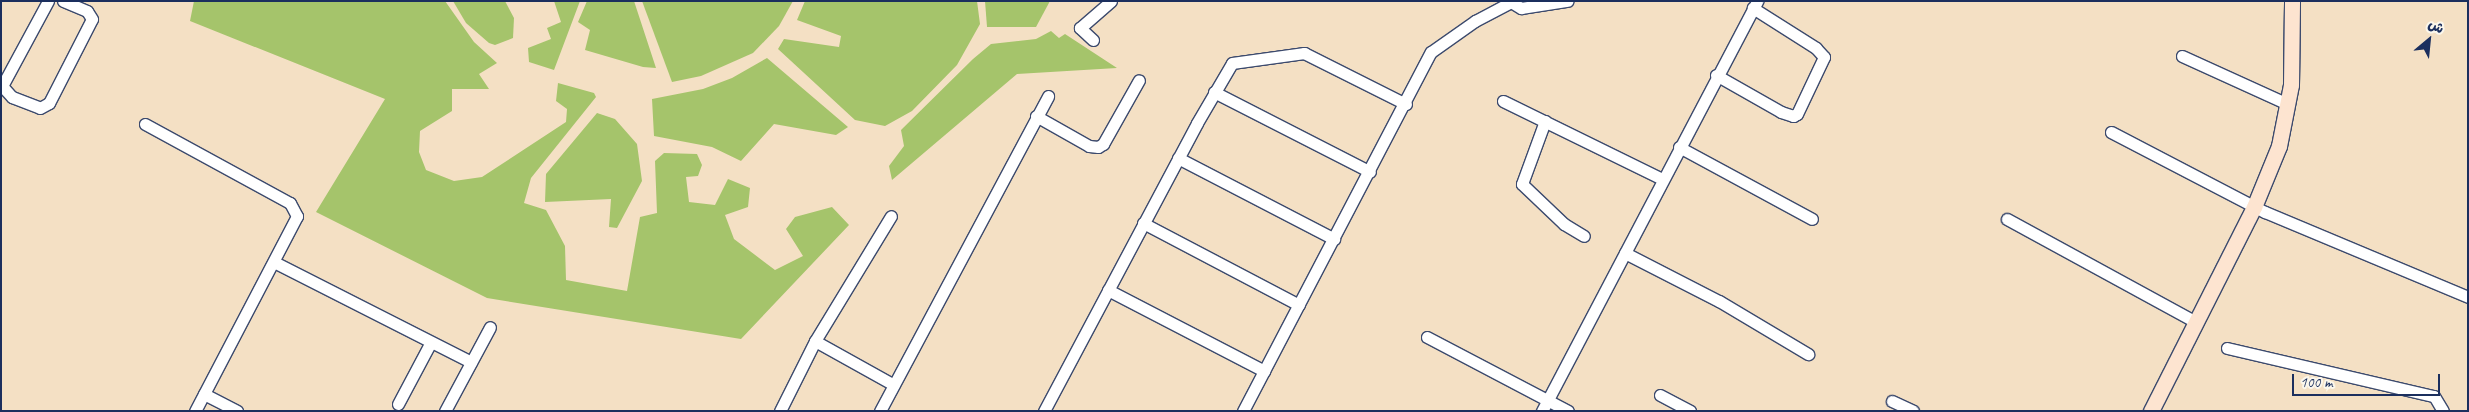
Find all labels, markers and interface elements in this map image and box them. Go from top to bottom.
north arrow [2404,15,2454,65]
text: ش [2425,15,2447,37]
scale bar [2294,364,2442,396]
text: 100 m [2300,373,2332,392]

